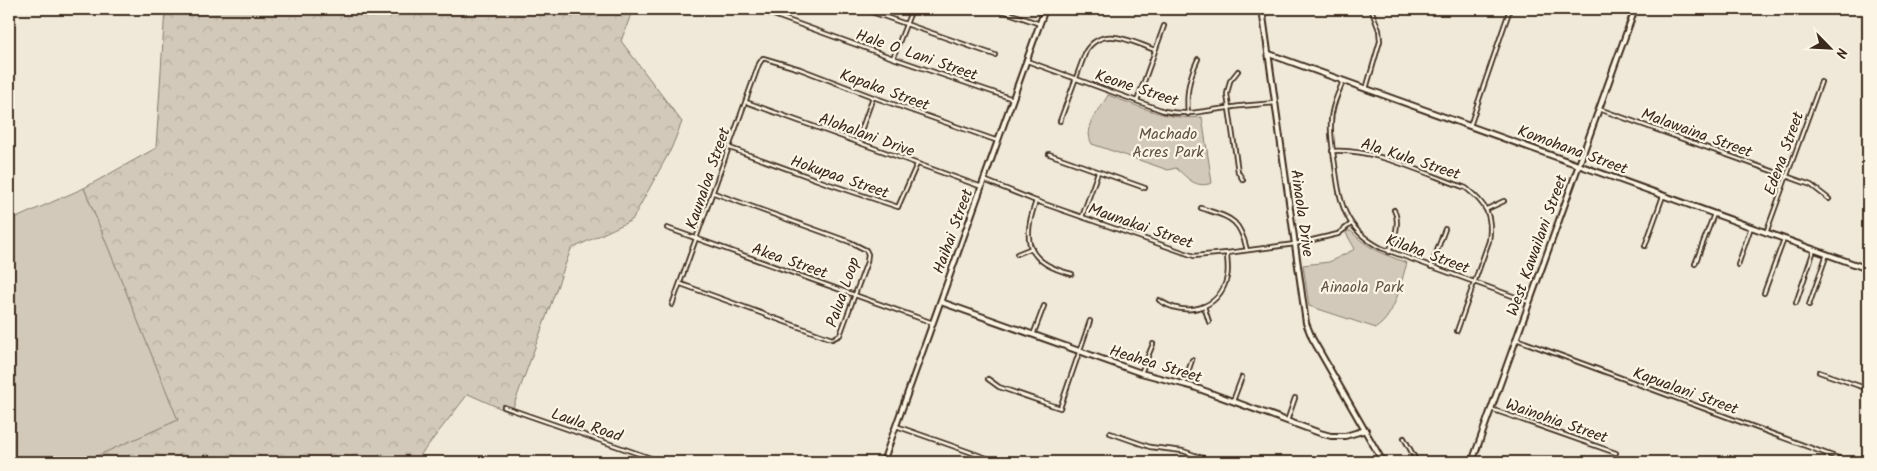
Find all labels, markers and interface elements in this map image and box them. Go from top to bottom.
north arrow [1804,22,1854,72]
street label: Hale O Lani Street [852,23,982,88]
text: N [1829,44,1853,62]
street label: Kapaka Street [836,63,934,119]
street label: Keone Street [1091,63,1182,114]
street label: Malawaina Street [1637,102,1756,165]
street label: Alohalani Drive [815,106,918,164]
street label: Edena Street [1758,107,1811,199]
street label: Komohana Street [1514,119,1632,182]
park label: Machado Acres Park [1132,122,1204,165]
street label: Kaunaloa Street [679,123,738,233]
street label: Ala Kula Street [1358,132,1464,187]
street label: Hokupaa Street [787,149,893,206]
street label: Ainaola Drive [1283,168,1320,259]
street label: West Kawailani Street [1500,171,1575,320]
street label: Haihai Street [926,185,981,278]
street label: Maunakai Street [1085,197,1197,256]
street label: Kilaha Street [1382,228,1474,281]
street label: Akea Street [748,237,832,286]
street label: Palua Loop [820,254,867,331]
park label: Ainaola Park [1320,275,1404,300]
street label: Heahea Street [1106,338,1206,391]
street label: Kapualani Street [1629,361,1742,422]
street label: Wainohia Street [1502,392,1612,451]
street label: Laula Road [548,402,626,450]

